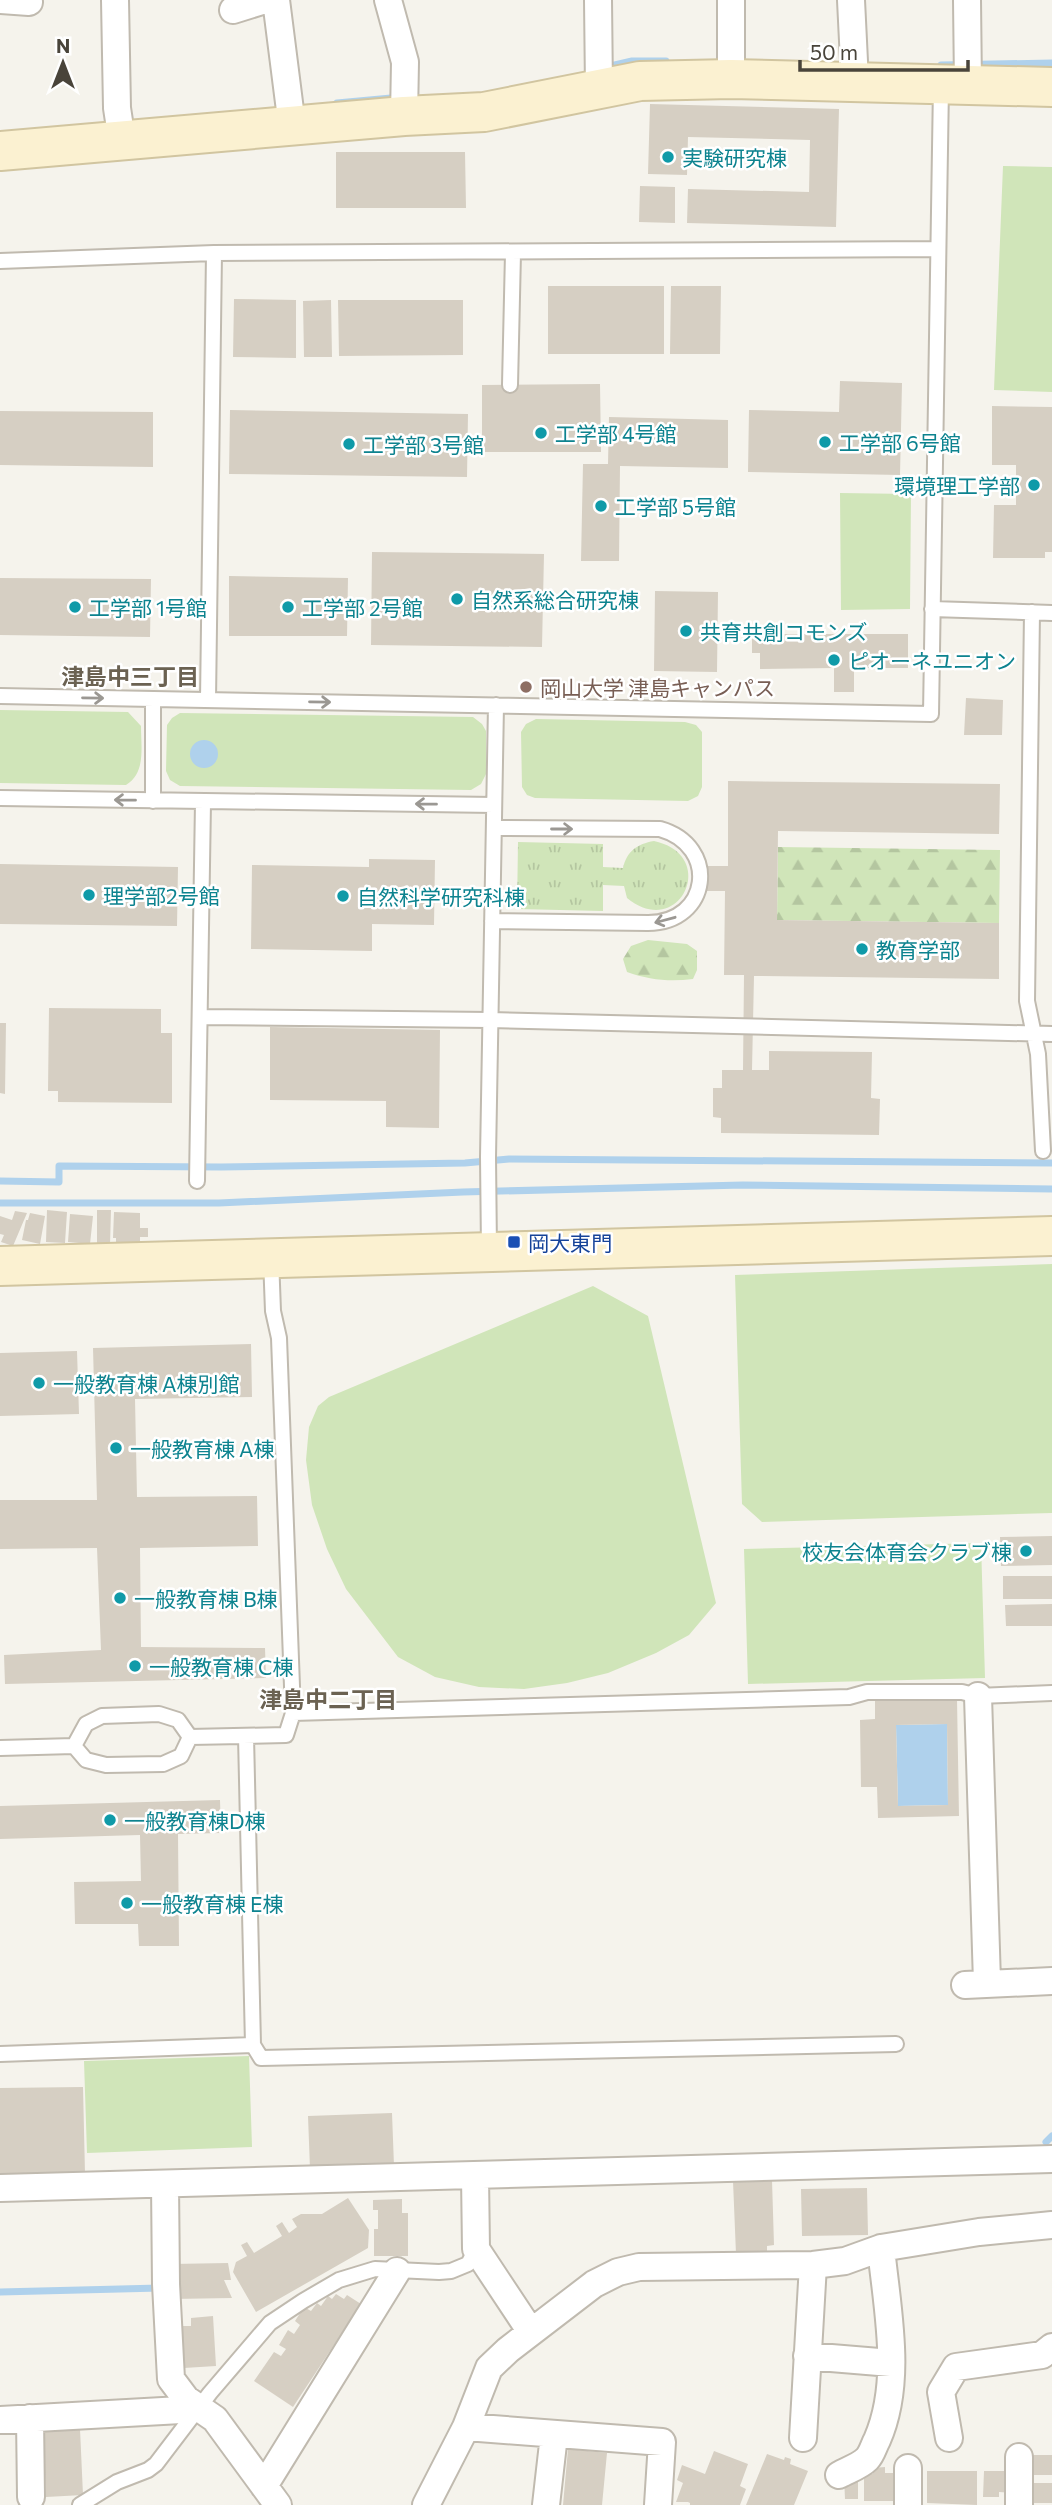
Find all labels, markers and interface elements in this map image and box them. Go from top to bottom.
north arrow [28,28,98,98]
scale bar [800,28,968,72]
text: N [56,34,70,57]
text: 50 m [810,39,858,64]
place label: 実験研究棟 [682,145,787,170]
marker: 実験研究棟 [660,149,676,165]
place label: 工学部 4号館 [555,421,677,446]
marker: 工学部 4号館 [533,425,549,441]
place label: 工学部 6号館 [839,430,961,455]
place label: 工学部 3号館 [363,432,484,457]
marker: 工学部 6号館 [817,434,833,450]
marker: 工学部 3号館 [341,436,357,452]
place label: 環境理工学部 [894,473,1020,498]
marker: 環境理工学部 [1026,477,1042,493]
place label: 工学部 5号館 [615,494,736,519]
marker: 工学部 5号館 [593,498,609,514]
place label: 自然系総合研究棟 [471,587,639,612]
marker: 自然系総合研究棟 [449,591,465,607]
place label: 工学部 1号館 [89,595,207,620]
place label: 工学部 2号館 [302,595,423,620]
marker: 工学部 1号館 [67,599,83,615]
marker: 工学部 2号館 [280,599,296,615]
place label: 共育共創コモンズ [700,619,868,644]
marker: 共育共創コモンズ [678,623,694,639]
place label: ピオーネユニオン [848,648,1016,673]
marker: ピオーネユニオン [826,652,842,668]
district label: 津島中三丁目 [61,662,199,690]
place label: 岡山大学 津島キャンパス [540,675,775,700]
marker: 岡山大学 津島キャンパス [518,679,534,695]
one-way arrow [81,691,104,705]
one-way arrow [308,695,331,709]
one-way arrow [114,794,137,807]
one-way arrow [415,797,438,811]
one-way arrow [551,822,574,836]
place label: 理学部2号館 [103,883,220,908]
place label: 自然科学研究科棟 [357,884,525,909]
marker: 理学部2号館 [81,887,97,903]
marker: 自然科学研究科棟 [335,888,351,904]
one-way arrow [654,914,676,927]
place label: 教育学部 [876,937,960,962]
marker: 教育学部 [854,941,870,957]
place label: 岡大東門 [528,1230,612,1255]
marker: 岡大東門 [506,1234,522,1250]
place label: 一般教育棟 A棟別館 [53,1371,240,1396]
marker: 一般教育棟 A棟別館 [31,1375,47,1391]
place label: 一般教育棟 A棟 [130,1436,275,1461]
marker: 一般教育棟 A棟 [108,1440,124,1456]
place label: 校友会体育会クラブ棟 [802,1539,1012,1564]
marker: 校友会体育会クラブ棟 [1018,1543,1034,1559]
place label: 一般教育棟 B棟 [134,1586,278,1611]
marker: 一般教育棟 B棟 [112,1590,128,1606]
place label: 一般教育棟 C棟 [149,1654,293,1679]
marker: 一般教育棟 C棟 [127,1658,143,1674]
district label: 津島中二丁目 [259,1685,397,1713]
place label: 一般教育棟D棟 [124,1808,265,1833]
marker: 一般教育棟D棟 [102,1812,118,1828]
place label: 一般教育棟 E棟 [141,1891,283,1916]
marker: 一般教育棟 E棟 [119,1895,135,1911]

